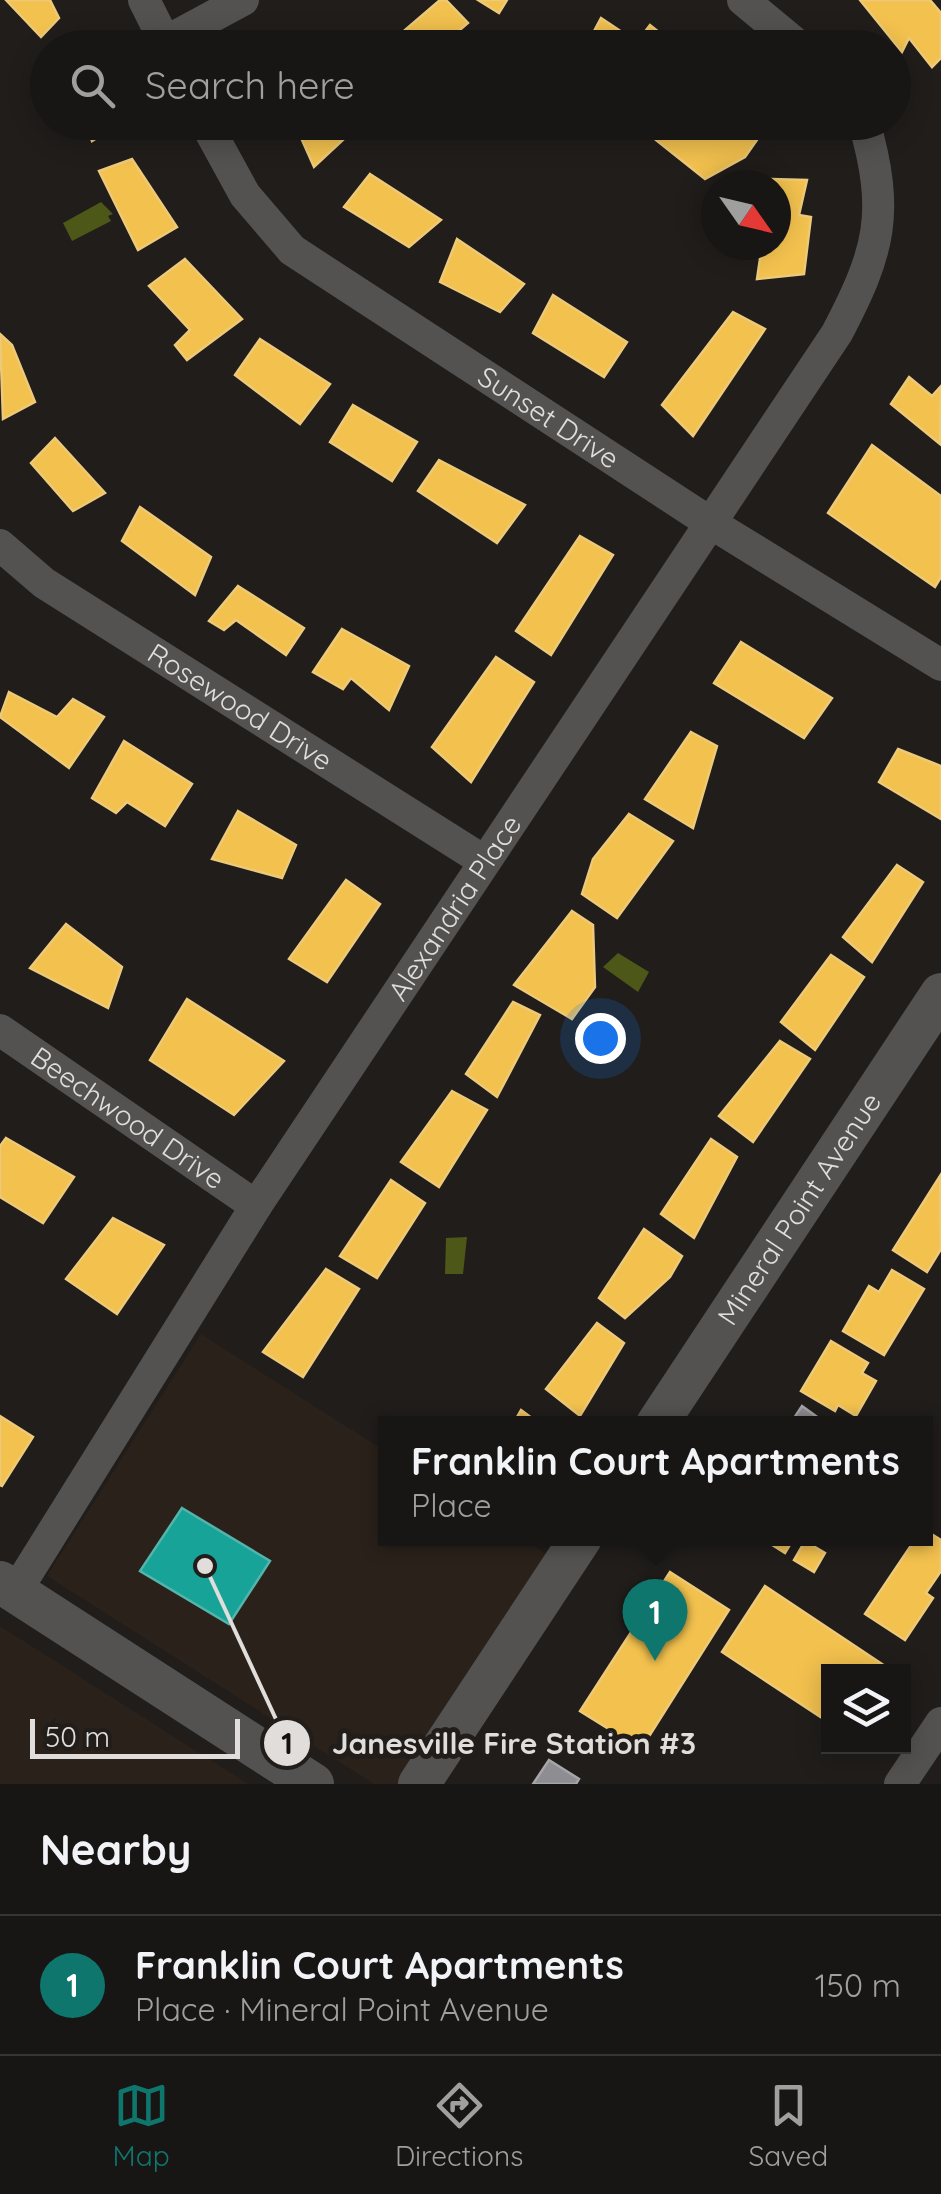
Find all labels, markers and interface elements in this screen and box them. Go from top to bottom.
search box [30,30,911,140]
icon: search [65,58,120,113]
text: Search here [145,61,355,109]
north arrow [701,170,791,260]
street label: Sunset Drive [472,358,626,476]
street label: Rosewood Drive [142,635,339,778]
street label: Alexandria Place [380,808,528,1007]
your location [575,1013,626,1064]
street label: Beechwood Drive [24,1039,232,1196]
street label: Mineral Point Avenue [709,1086,888,1331]
popup [378,1416,933,1546]
text: Franklin Court Apartments [411,1437,900,1485]
text: Place [411,1485,492,1525]
pin: 1 [622,1578,688,1661]
map controls [821,1664,911,1754]
button: layers [821,1664,911,1754]
callout: Janesville Fire Station #3 [262,1713,716,1773]
scale bar [30,1714,240,1758]
text: 50 m [45,1719,110,1754]
text: 1 [281,1724,293,1762]
text: Janesville Fire Station #3 [332,1724,696,1762]
text: Nearby [40,1823,191,1876]
text: Franklin Court Apartments [135,1941,624,1989]
text: 1 [66,1965,79,2005]
text: 150 m [815,1965,901,2005]
text: Place · Mineral Point Avenue [135,1989,549,2029]
tab: Map [113,2078,170,2173]
tab: Directions [395,2078,523,2173]
tab: Saved [749,2078,828,2173]

